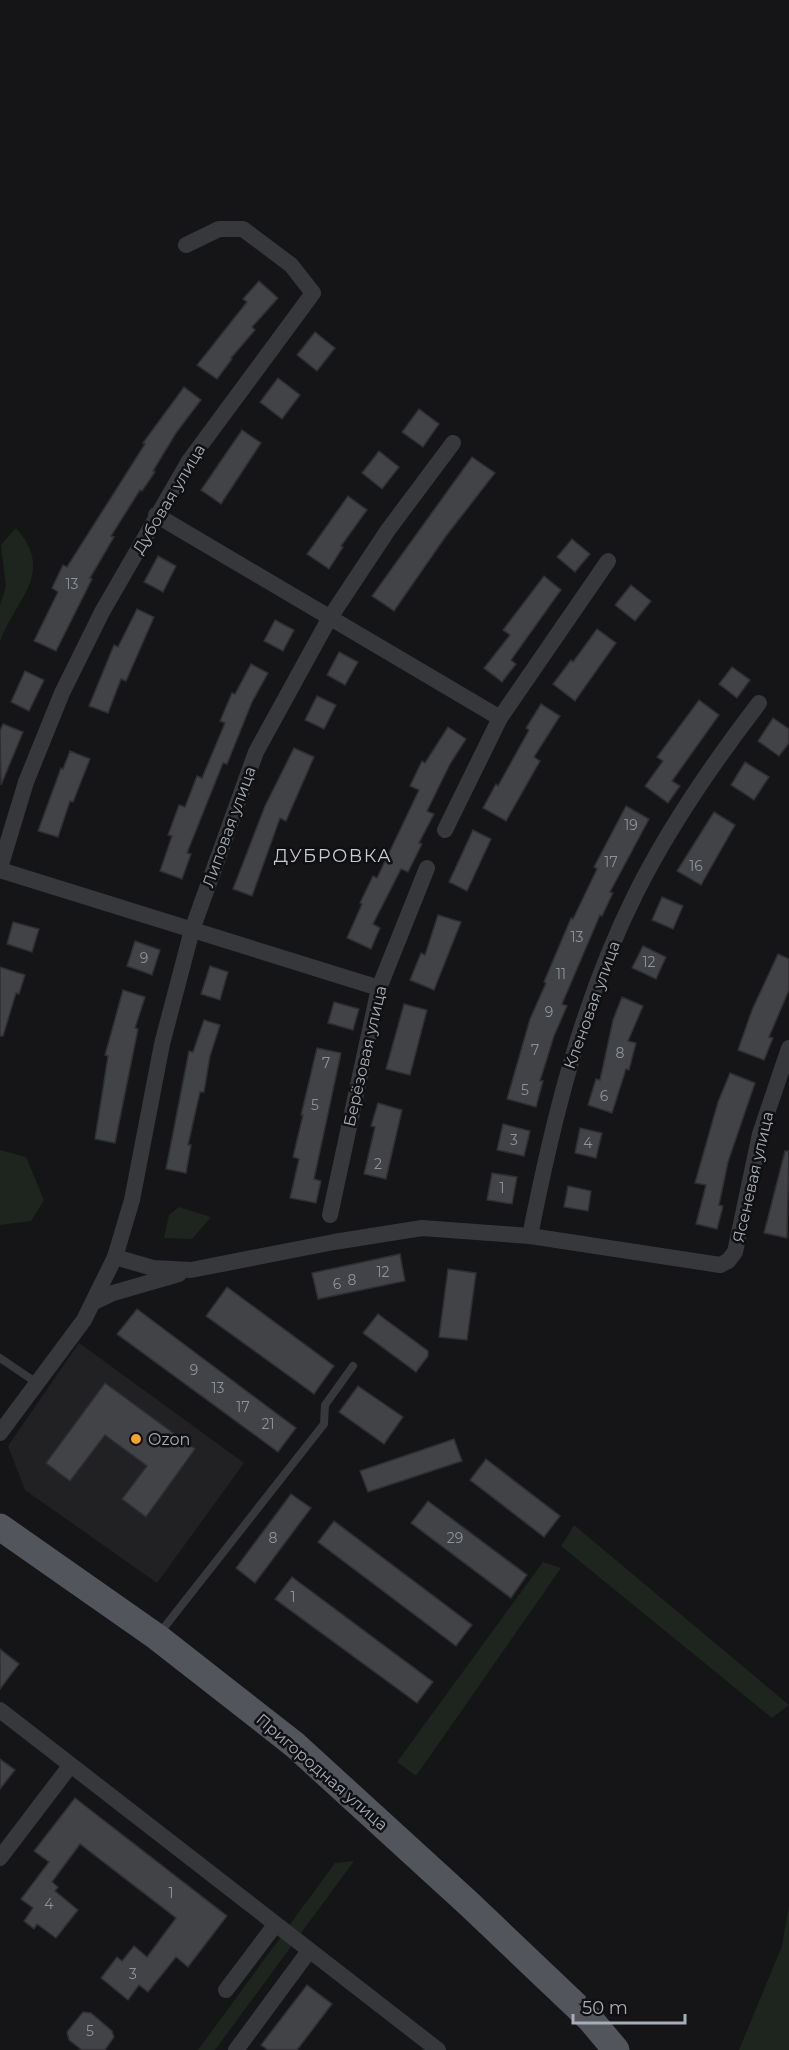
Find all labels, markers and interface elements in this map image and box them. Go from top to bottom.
street label: Дубовая улица [129,441,209,557]
house number: 13 [66,575,79,593]
street label: Липовая улица [198,764,260,890]
house number: 19 [624,816,638,834]
district label: ДУБРОВКА [274,845,392,867]
house number: 17 [604,853,618,871]
house number: 16 [689,857,703,875]
house number: 13 [571,928,584,946]
street label: Кленовая улица [560,938,624,1072]
house number: 9 [140,949,148,967]
house number: 12 [642,953,656,971]
house number: 11 [556,965,566,983]
street label: Берёзовая улица [340,984,390,1128]
house number: 9 [545,1003,553,1021]
house number: 7 [531,1041,539,1059]
house number: 8 [616,1044,625,1062]
house number: 7 [322,1054,330,1072]
house number: 5 [521,1081,529,1099]
house number: 6 [600,1087,609,1105]
house number: 5 [311,1096,319,1114]
street label: Ясеневая улица [729,1110,777,1244]
house number: 3 [510,1131,518,1149]
house number: 4 [583,1134,593,1152]
house number: 2 [374,1155,382,1173]
house number: 1 [499,1179,505,1197]
house number: 12 [376,1263,390,1281]
house number: 8 [348,1271,357,1289]
house number: 6 [333,1275,342,1293]
house number: 9 [190,1361,198,1379]
house number: 13 [212,1379,225,1397]
house number: 17 [236,1398,250,1416]
house number: 21 [261,1415,275,1433]
place label: Ozon [148,1430,190,1449]
marker: Ozon [129,1432,143,1446]
house number: 8 [269,1529,278,1547]
house number: 29 [447,1529,463,1547]
house number: 1 [290,1588,296,1606]
street label: Пригородная улица [252,1710,392,1834]
house number: 1 [168,1884,174,1902]
house number: 4 [44,1895,54,1913]
house number: 3 [129,1965,137,1983]
scale bar [573,1987,686,2025]
text: 50 m [582,1997,628,2019]
house number: 5 [86,2022,94,2040]

